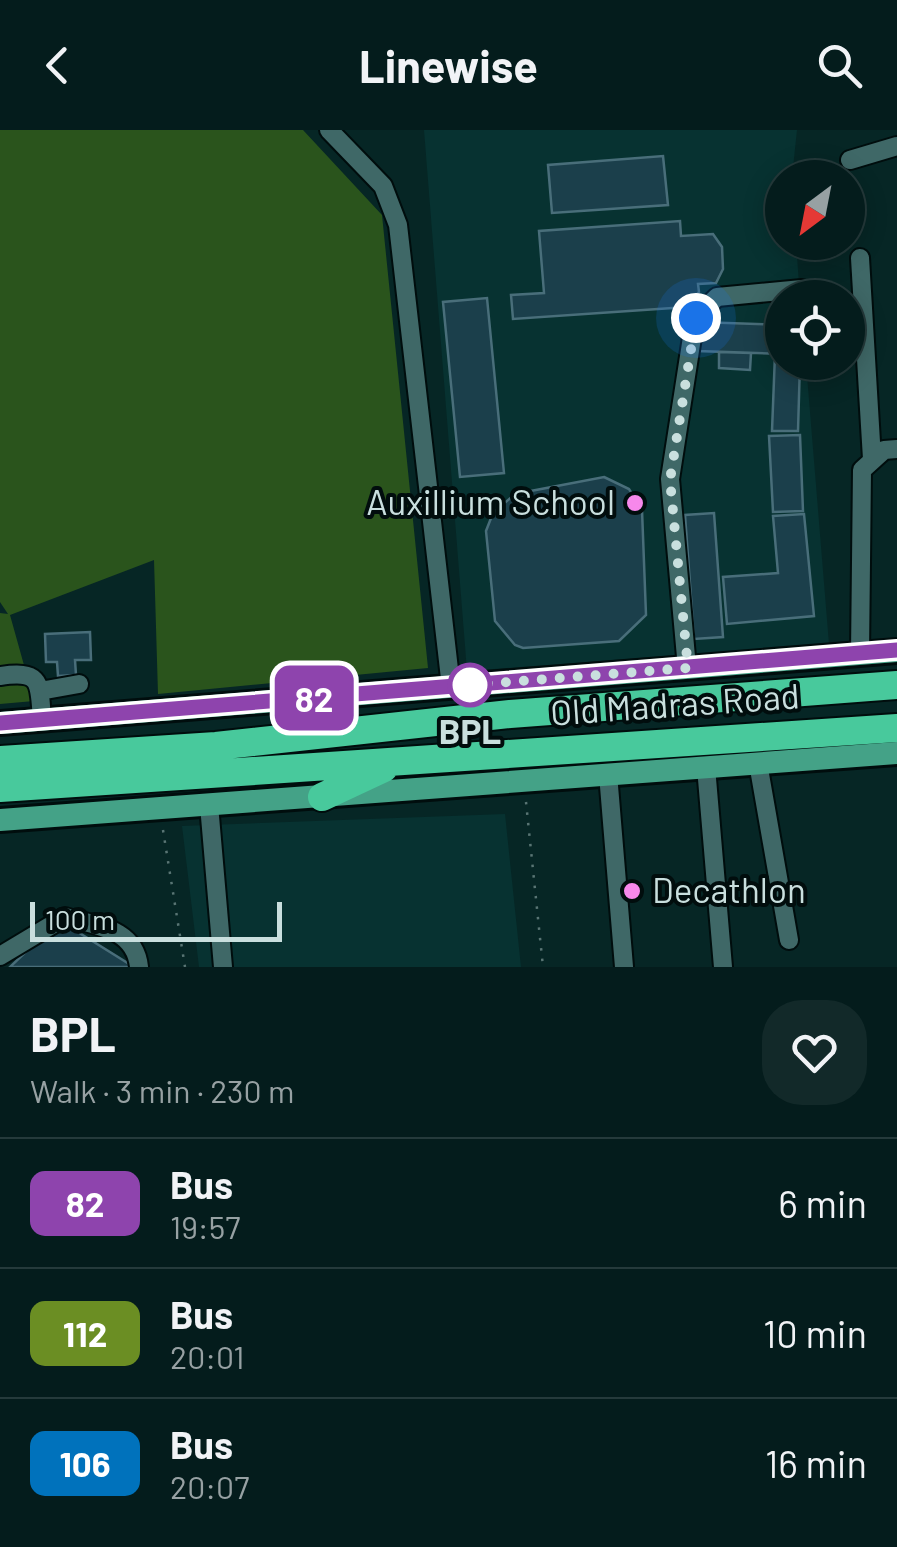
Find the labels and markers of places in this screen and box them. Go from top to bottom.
place label: Auxillium School [366,480,615,522]
marker: Auxillium School [624,492,646,514]
marker: BPL [449,664,491,706]
place label: BPL [439,709,501,751]
place label: Decathlon [652,868,806,910]
marker: Decathlon [621,880,643,902]

